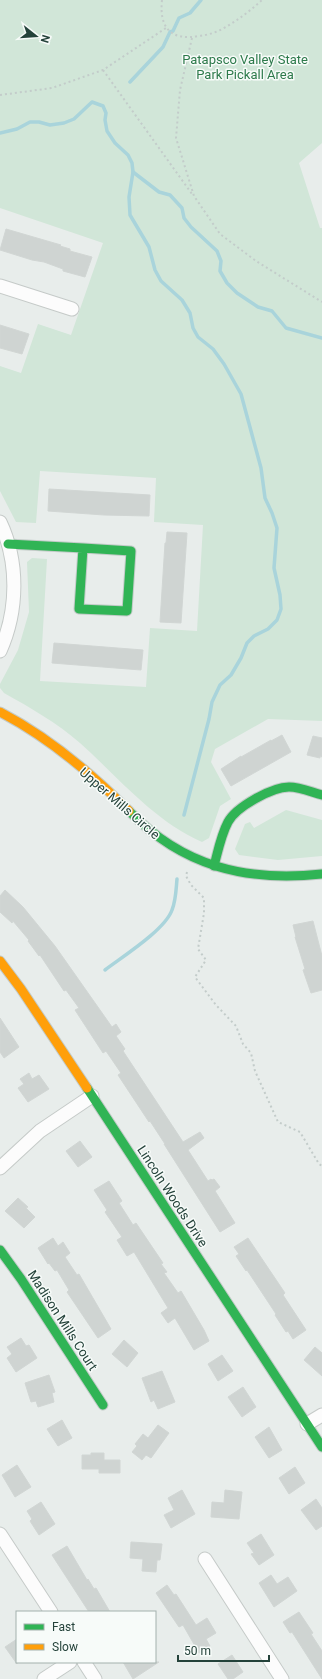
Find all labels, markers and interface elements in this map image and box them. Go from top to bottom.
north arrow [16,16,56,56]
text: N [38,33,52,45]
park label: Patapsco Valley State Park Pickall Area [182,52,308,82]
street label: Upper Mills Circle [77,765,163,842]
street label: Lincoln Woods Drive [134,1143,211,1250]
street label: Madison Mills Court [25,1267,101,1373]
legend [16,1611,156,1663]
text: Fast [52,1620,75,1634]
scale bar [178,1637,269,1663]
text: Slow [52,1640,78,1654]
text: 50 m [184,1644,211,1658]

